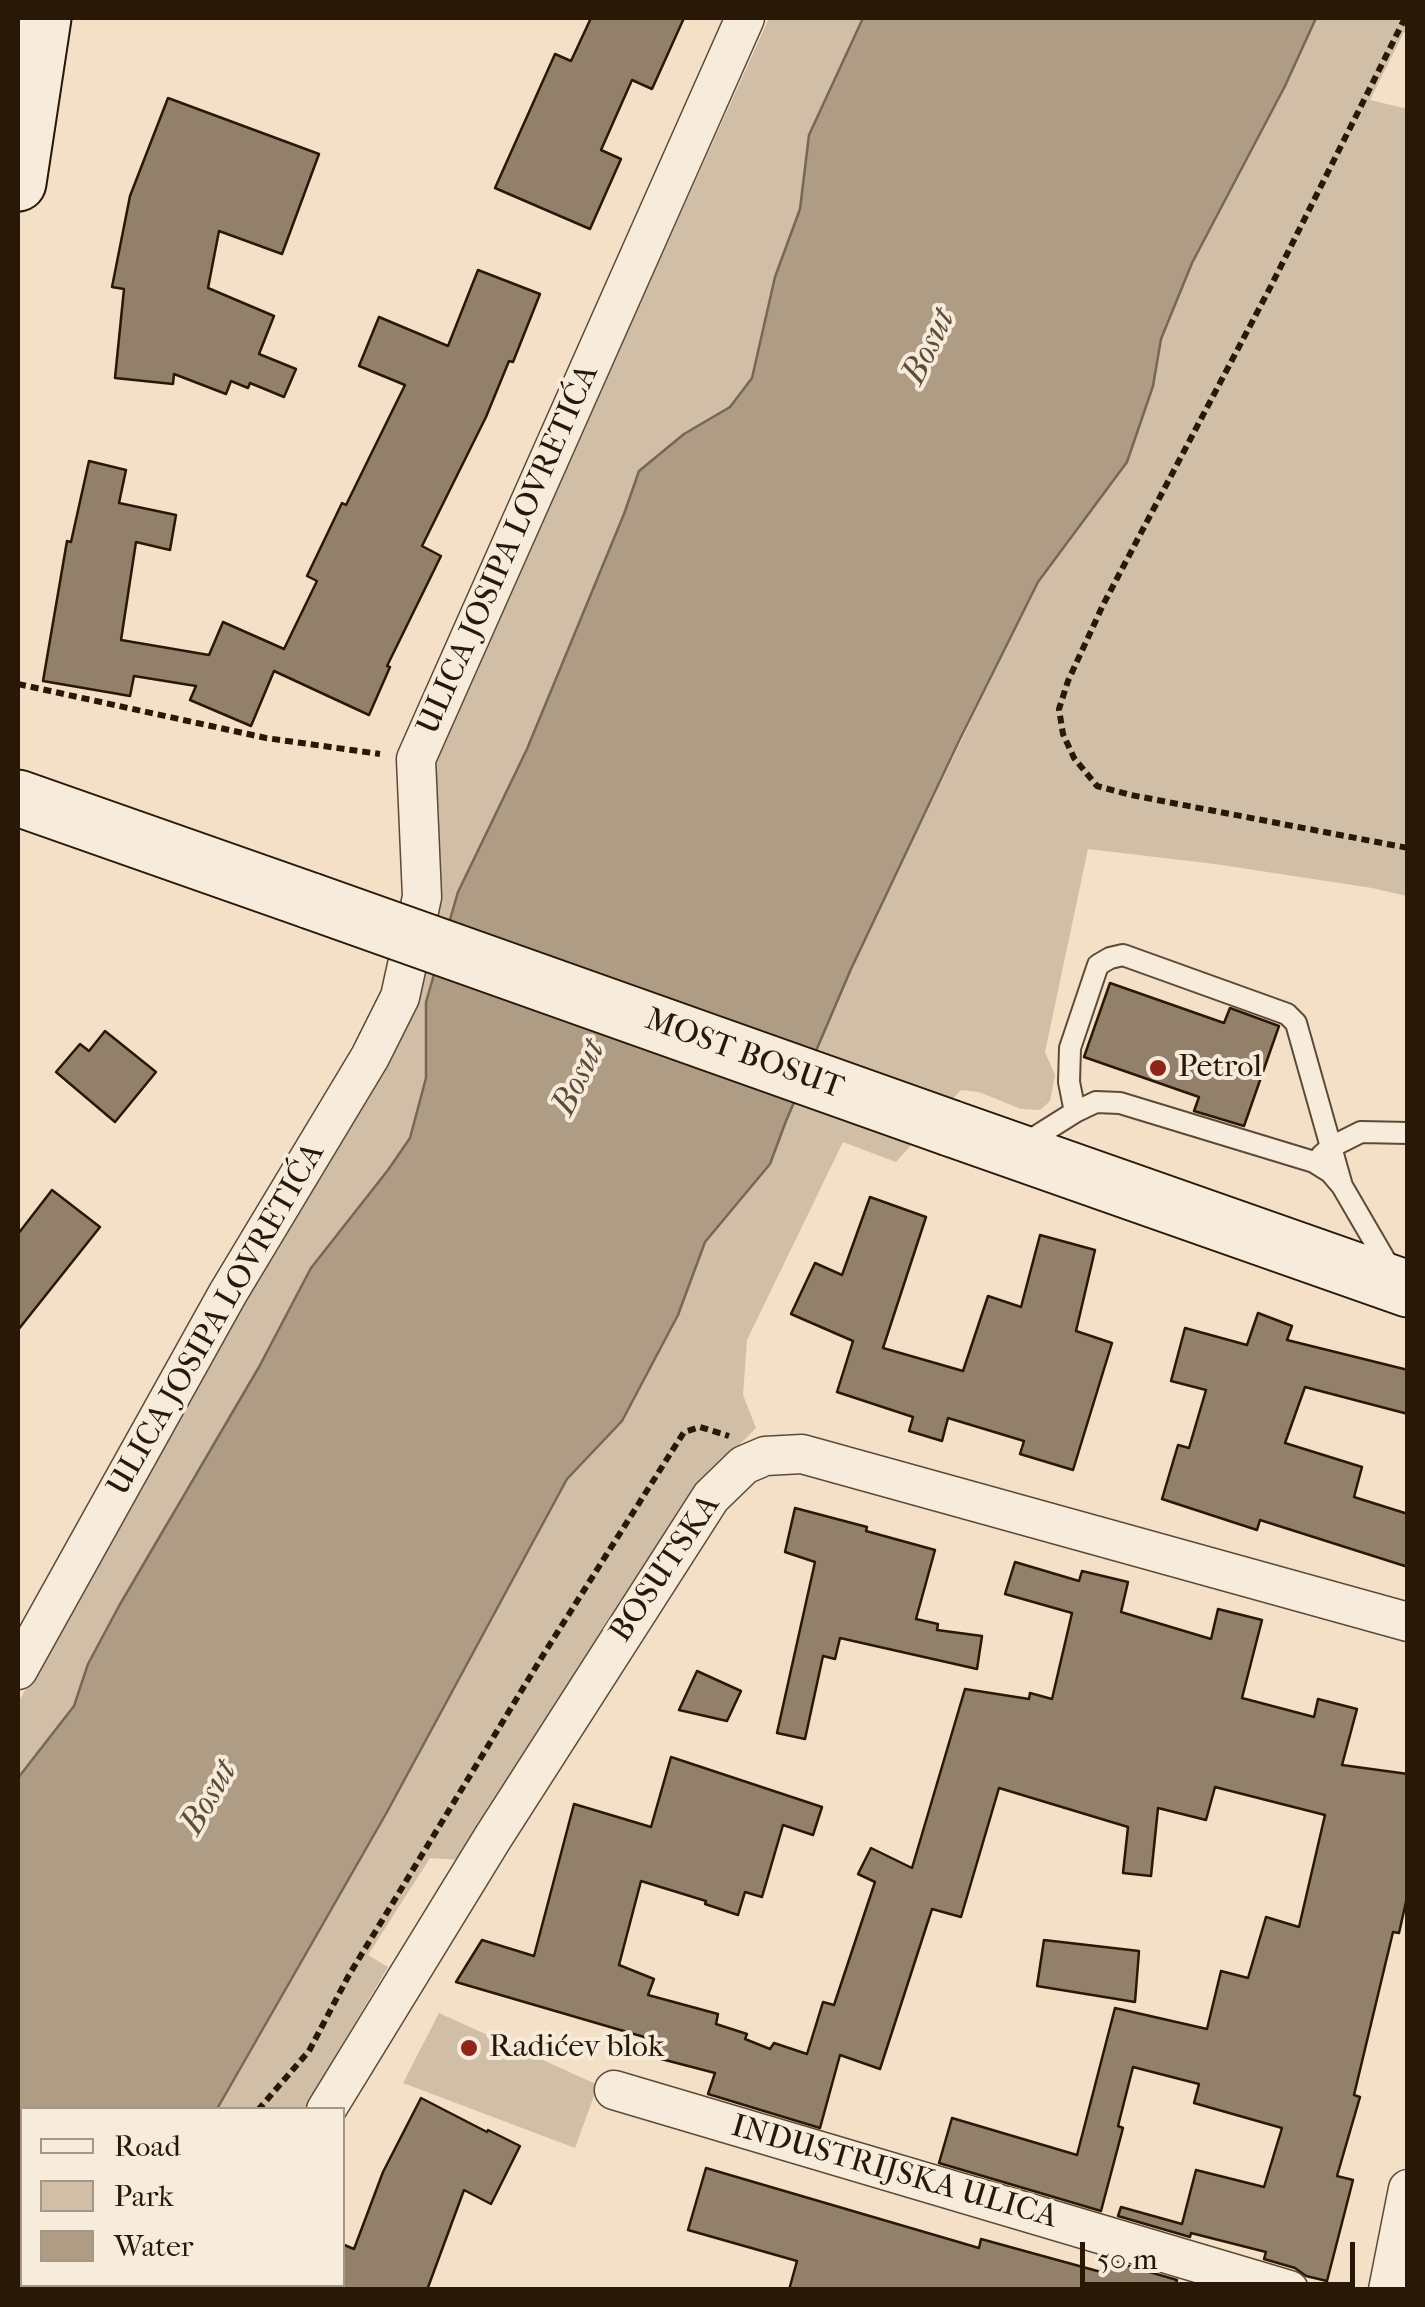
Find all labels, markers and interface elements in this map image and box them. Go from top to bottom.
water label: Bosut [894,302,966,392]
street label: ULICA JOSIPA LOVRETIĆA [410,359,608,741]
street label: MOST BOSUT [640,1001,848,1109]
water label: Bosut [544,1033,616,1123]
place label: Petrol [1178,1049,1262,1087]
marker: Petrol [1147,1057,1169,1079]
street label: ULICA JOSIPA LOVRETIĆA [100,1137,334,1503]
street label: BOSUTSKA [603,1488,729,1650]
water label: Bosut [172,1753,248,1843]
place label: Radićev blok [489,2029,664,2067]
marker: Radićev blok [458,2037,480,2059]
legend [20,2107,345,2287]
street label: INDUSTRIJSKA ULICA [727,2108,1061,2238]
text: Road [114,2129,181,2164]
text: Park [114,2179,174,2214]
scale bar [1085,2222,1360,2284]
text: Water [114,2229,194,2264]
text: 50 m [1097,2242,1158,2277]

